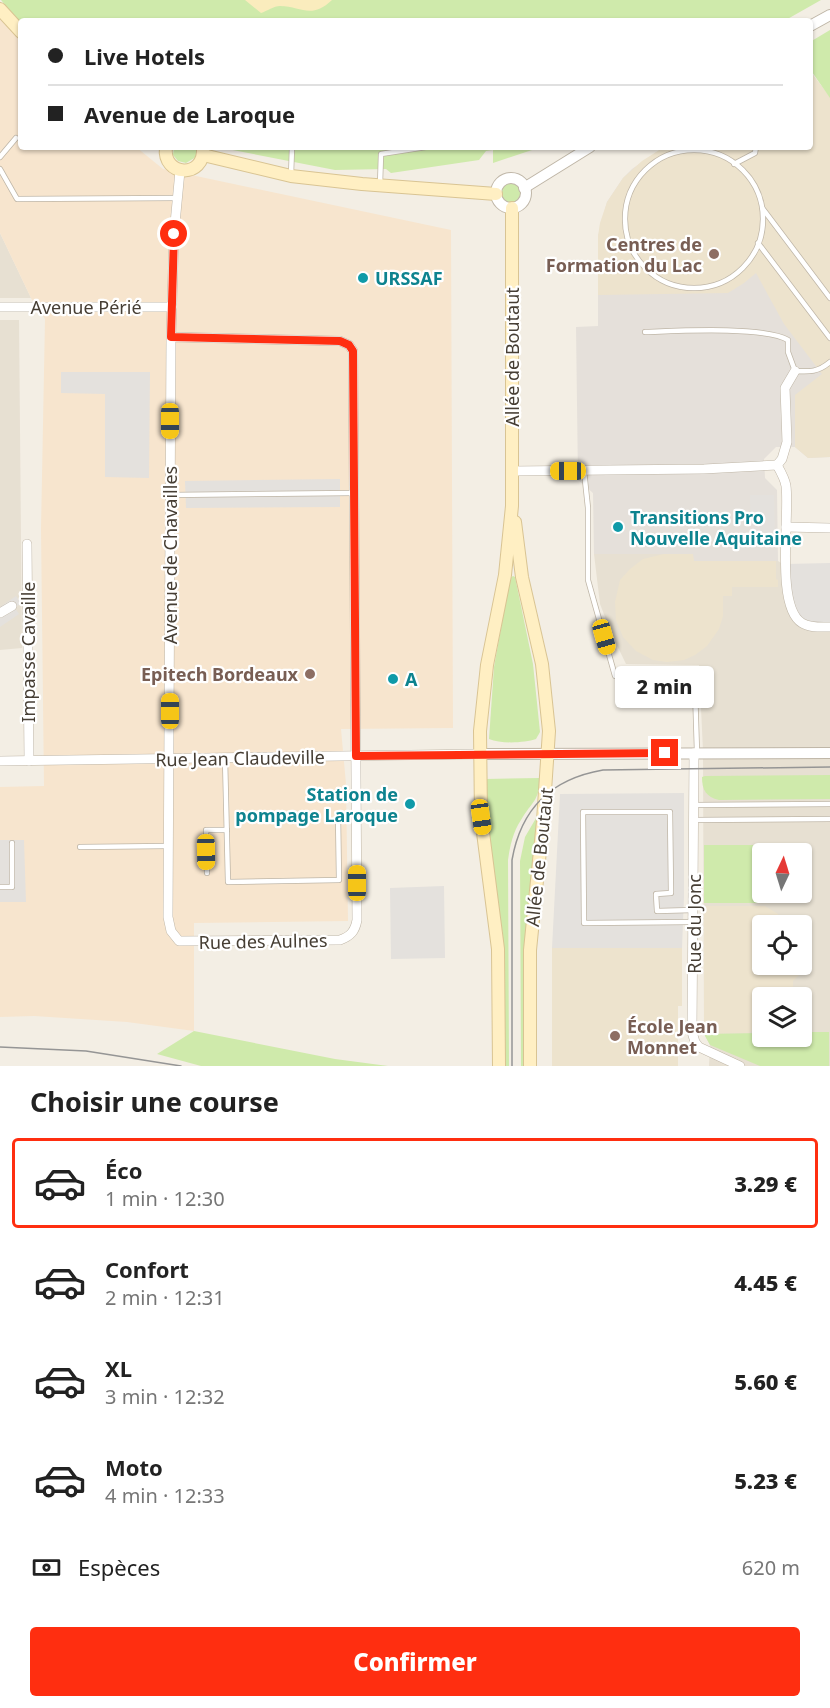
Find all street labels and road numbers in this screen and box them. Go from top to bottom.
street label: Allée de Boutaut [500,287,524,427]
street label: Avenue Périé [30,295,142,319]
street label: Avenue de Chavailles [158,466,182,644]
street label: Impasse Cavaille [16,582,40,722]
street label: Rue Jean Claudeville [155,745,325,771]
street label: Allée de Boutaut [520,786,558,928]
street label: Rue du Jonc [682,874,706,974]
street label: Rue des Aulnes [198,928,328,954]

